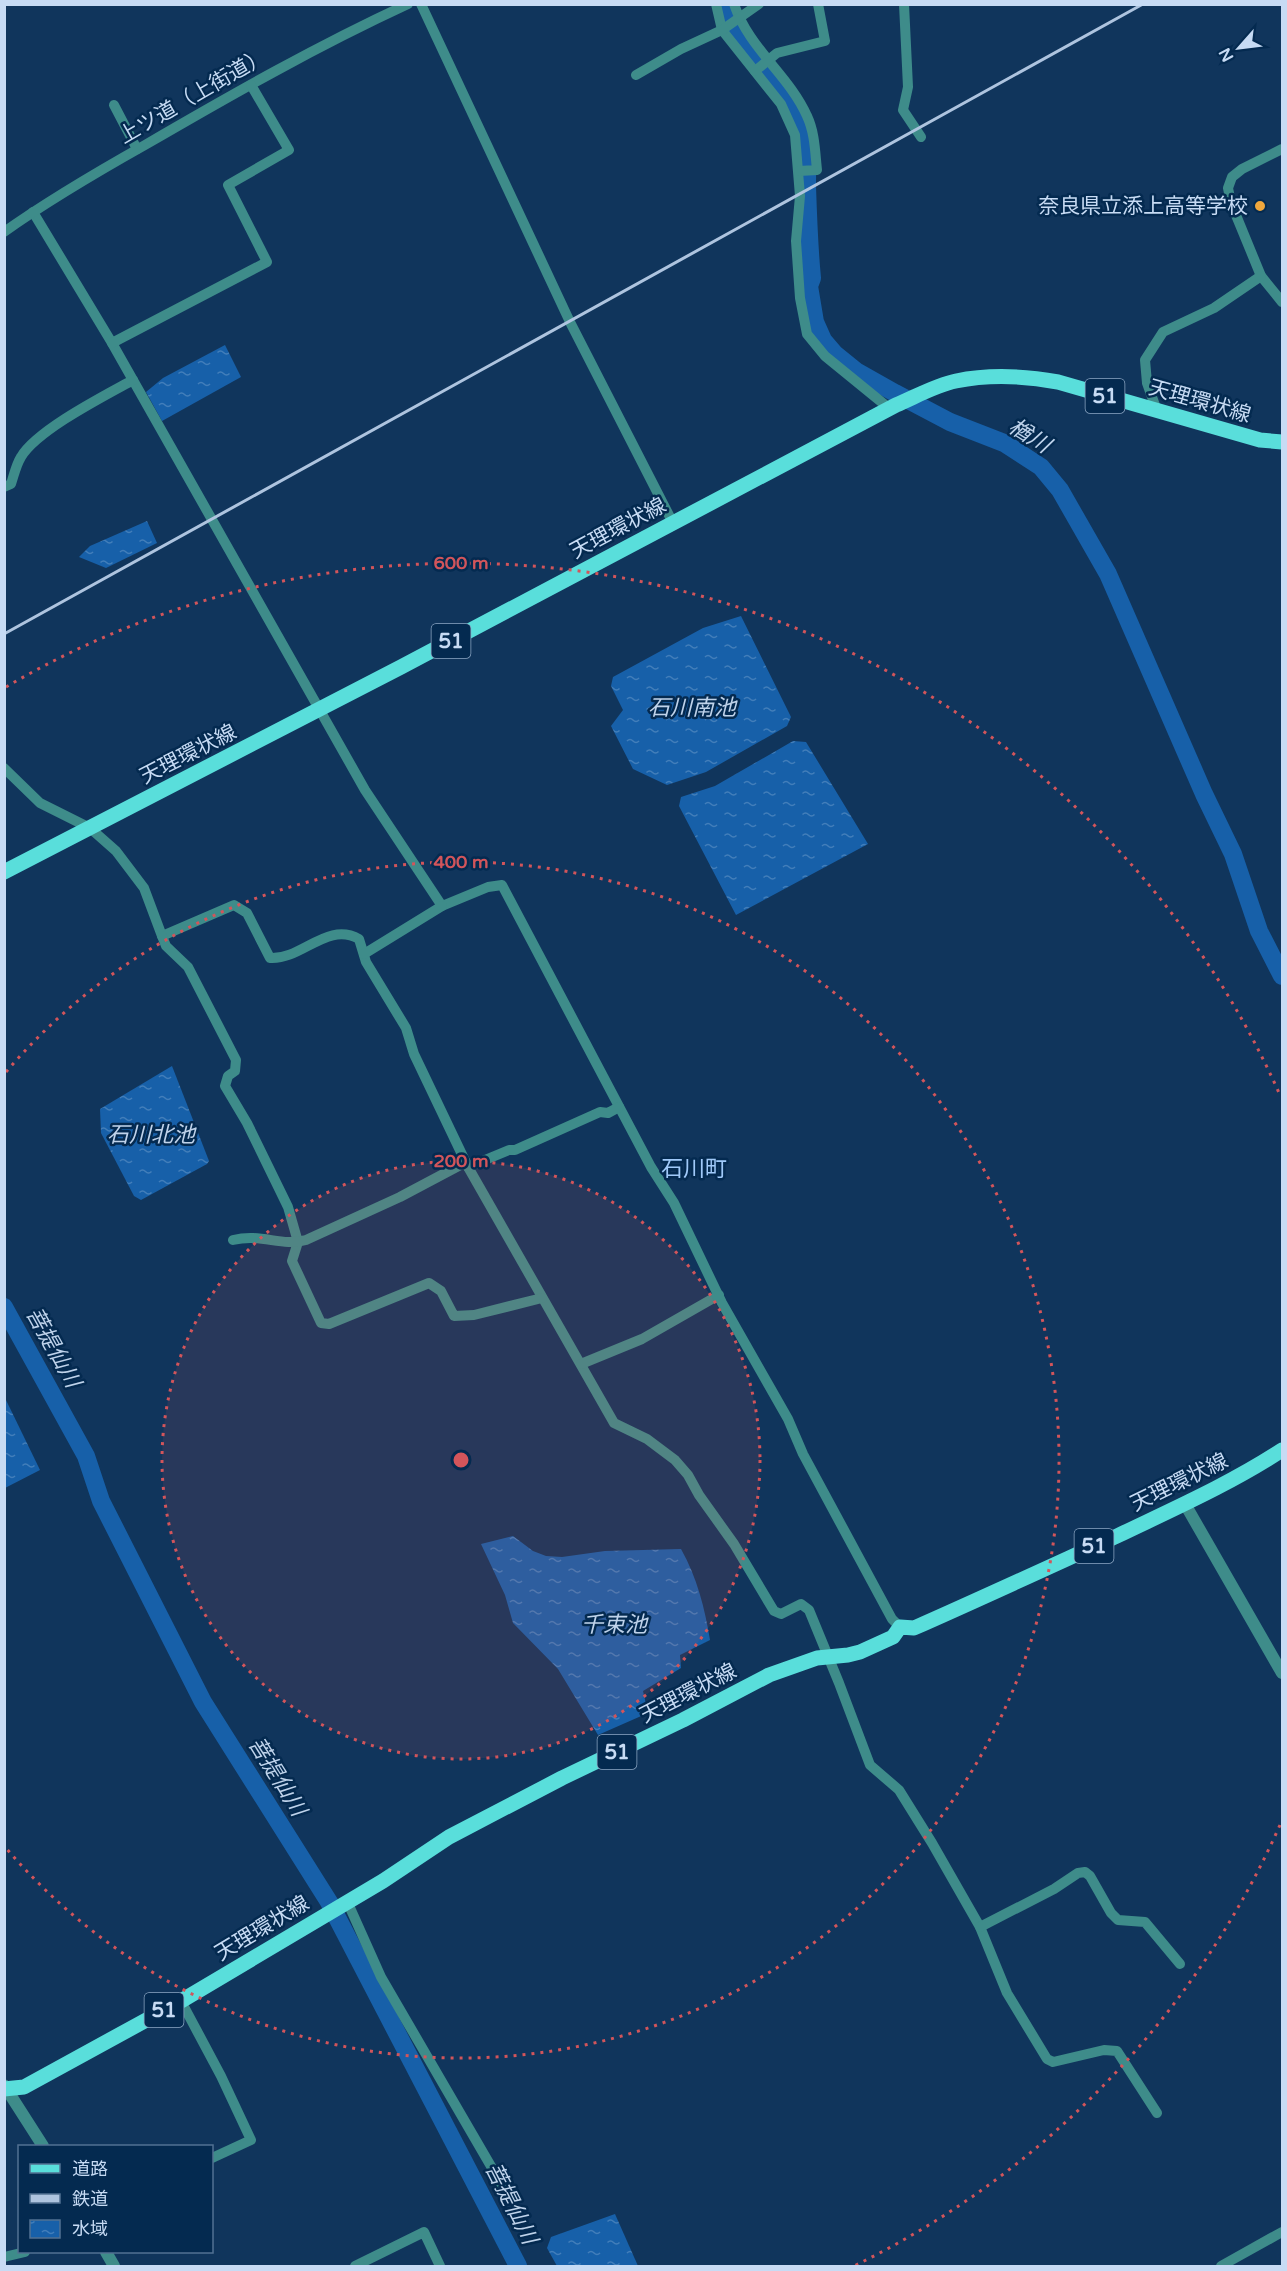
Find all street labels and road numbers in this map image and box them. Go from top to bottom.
street label: 上ツ道（上街道） [114,44,272,149]
street label: 天理環状線 [1146,375,1254,428]
road number: 51 [1086,379,1124,413]
street label: 天理環状線 [566,493,670,564]
road number: 51 [432,624,470,658]
street label: 天理環状線 [136,719,241,789]
street label: 天理環状線 [1127,1448,1232,1517]
road number: 51 [1074,1529,1114,1563]
street label: 天理環状線 [636,1658,741,1728]
road number: 51 [598,1735,636,1769]
street label: 天理環状線 [211,1891,314,1966]
road number: 51 [144,1993,184,2027]

